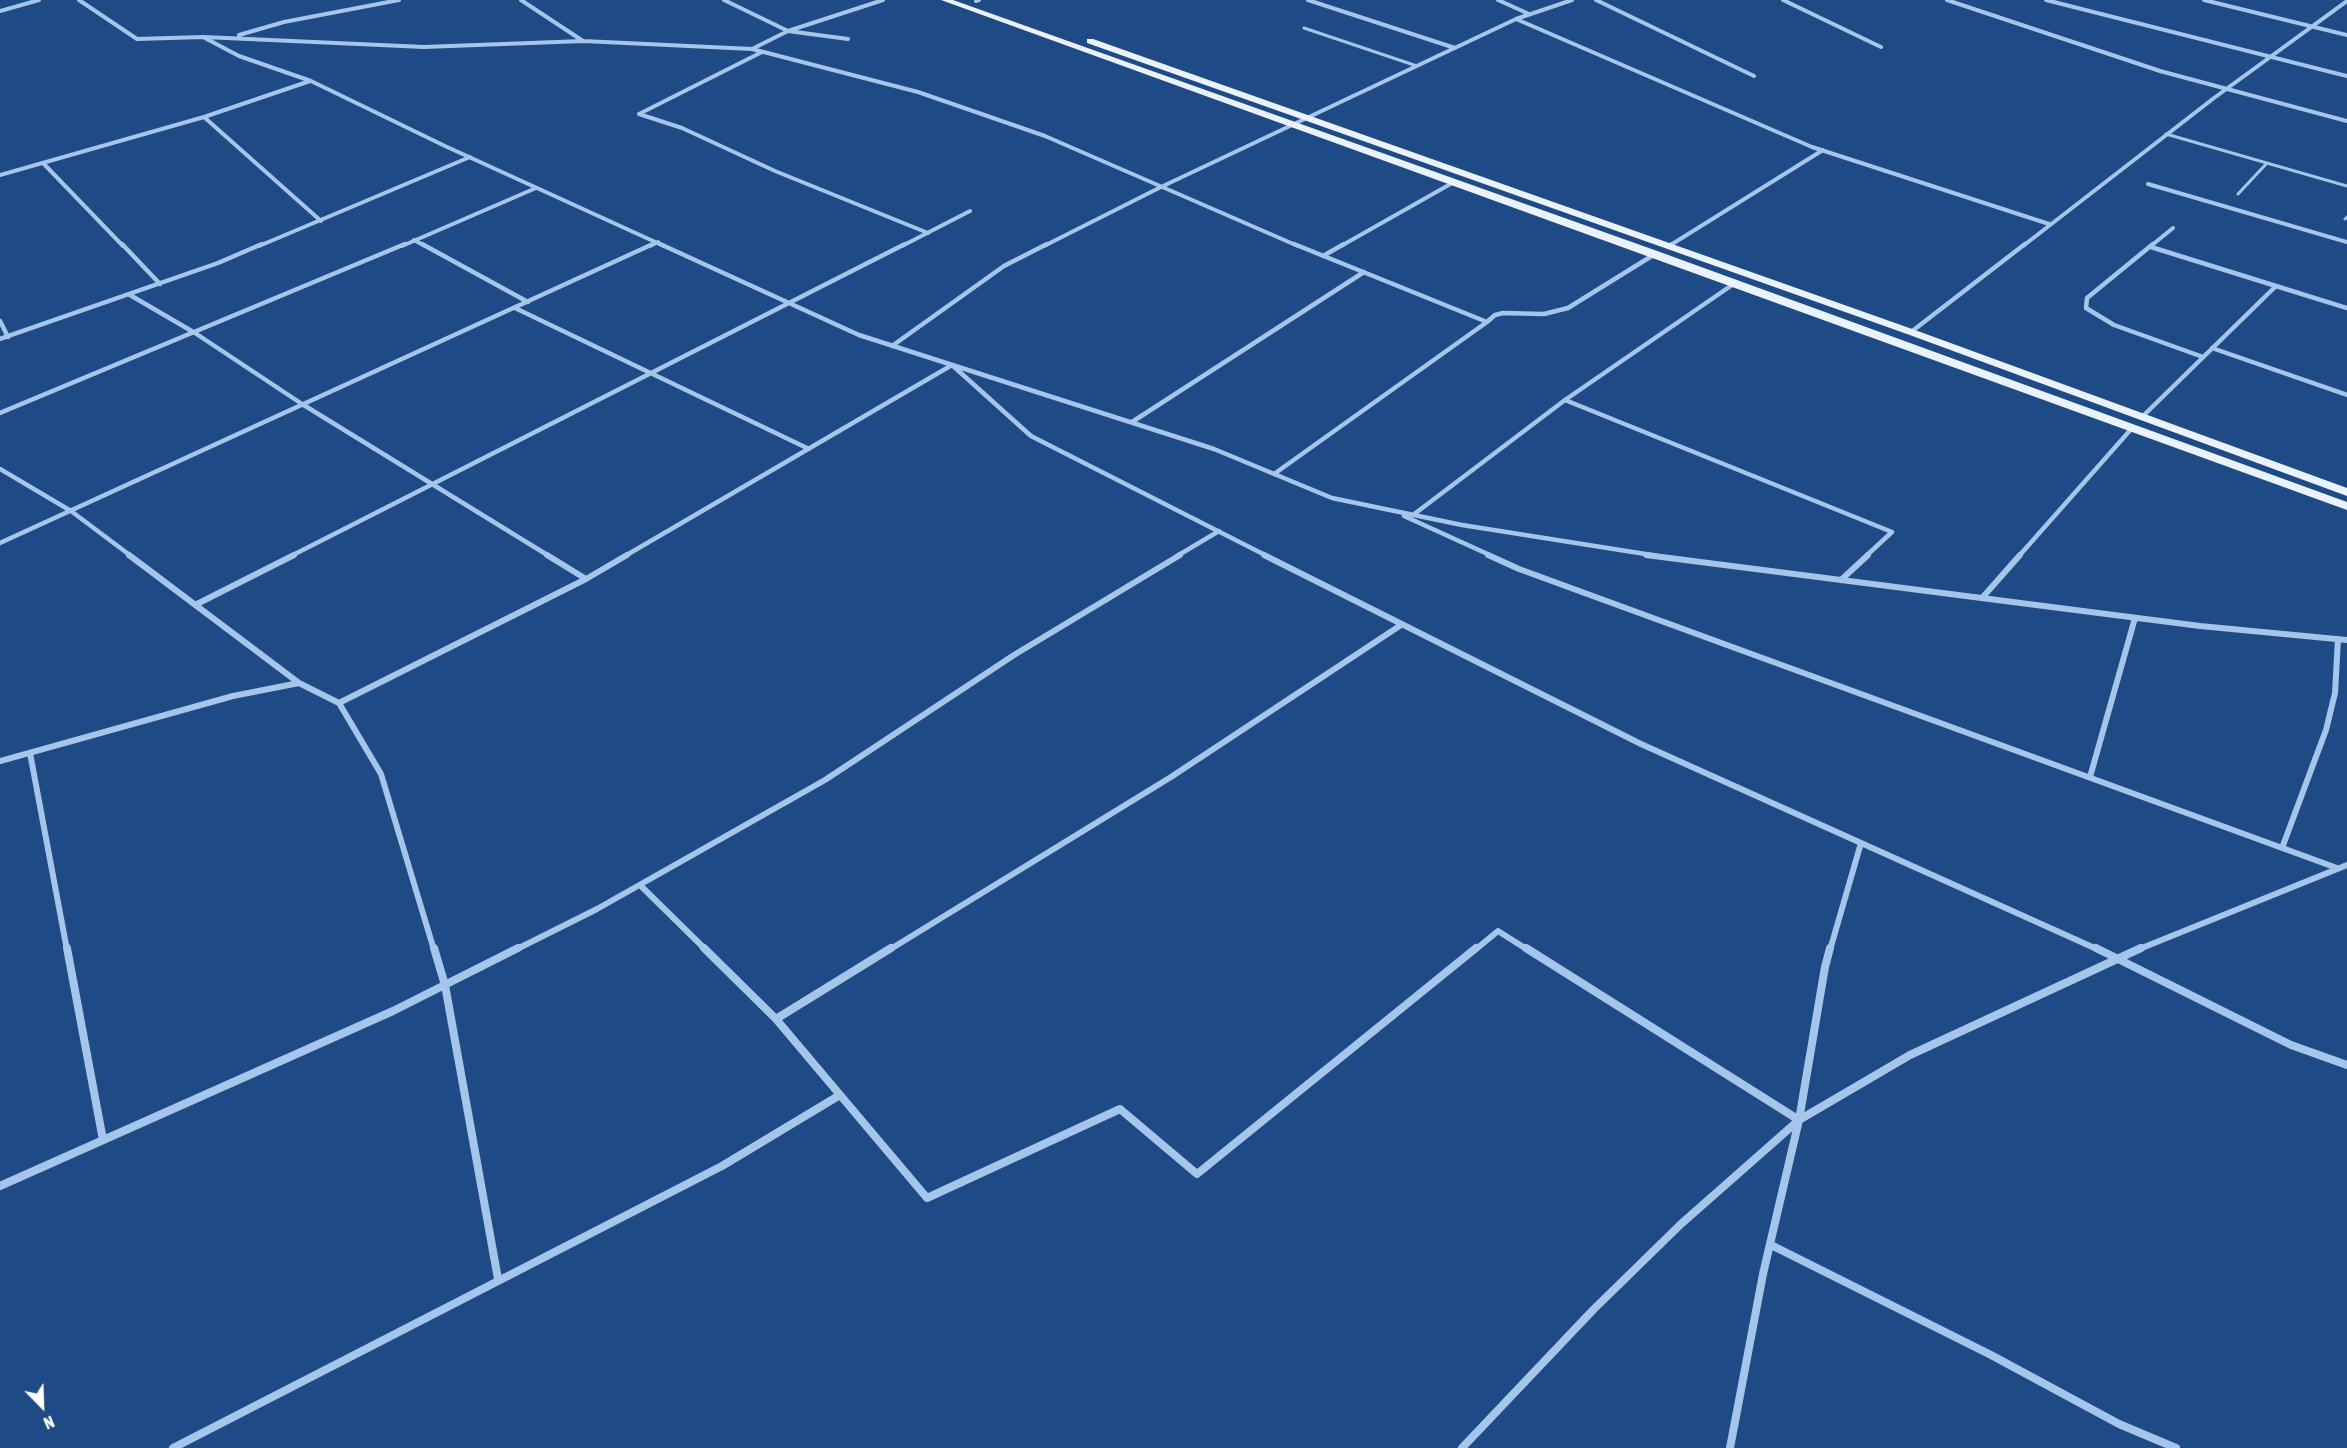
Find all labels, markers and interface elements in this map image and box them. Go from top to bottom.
north arrow [12,1376,72,1436]
text: N [41,1412,57,1433]

